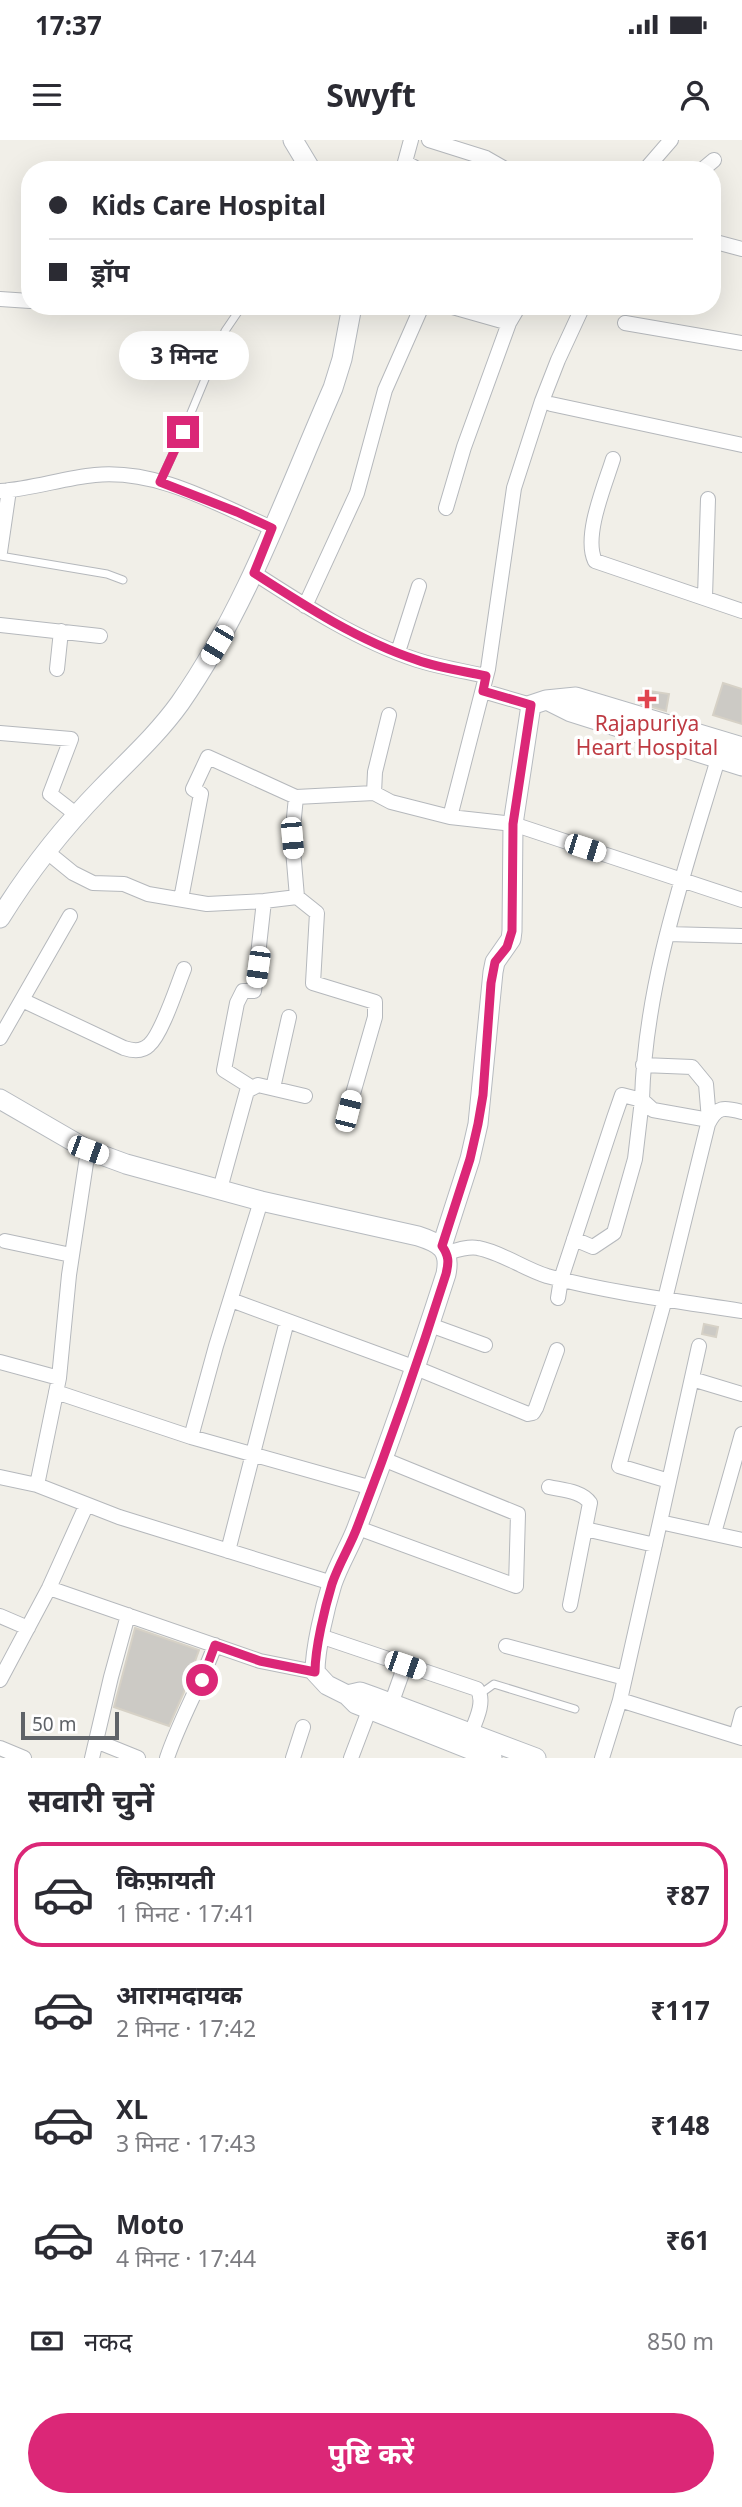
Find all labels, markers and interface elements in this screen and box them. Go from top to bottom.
text: 17:37 [35,7,102,43]
text: Swyft [326,73,416,116]
icon: menu [28,76,66,114]
icon: person [676,76,714,114]
text: Kids Care Hospital [91,187,326,223]
text: ड्रॉप [91,254,129,290]
callout: 3 मिनट [118,330,248,380]
text: 3 मिनट [150,339,218,371]
route end [167,416,199,448]
car [198,622,237,668]
marker: Rajapuriya Heart Hospital [637,689,657,709]
place label: Rajapuriya Heart Hospital [576,709,718,761]
car [280,816,305,860]
car [562,832,609,864]
car [245,945,272,989]
car [333,1088,364,1134]
car [65,1133,112,1167]
car [382,1648,429,1682]
route start [186,1664,218,1696]
scale bar [21,1709,119,1741]
text: 50 m [32,1711,76,1737]
text: सवारी चुनें [28,1778,154,1821]
text: किफ़ायती [116,1861,215,1897]
icon: car [32,1863,95,1926]
text: ₹87 [665,1877,710,1913]
text: 1 मिनट · 17:41 [116,1897,256,1929]
text: आरामदायक [116,1976,242,2012]
icon: car [32,1978,95,2041]
text: ₹117 [651,1992,710,2028]
text: 2 मिनट · 17:42 [116,2012,256,2044]
text: XL [116,2091,148,2127]
icon: car [32,2093,95,2156]
text: ₹148 [651,2107,710,2143]
text: 3 मिनट · 17:43 [116,2127,256,2159]
text: Moto [116,2206,184,2242]
icon: car [32,2208,95,2271]
text: ₹61 [665,2222,710,2258]
text: 4 मिनट · 17:44 [116,2242,256,2274]
icon: cash [28,2322,66,2360]
text: नकद [84,2323,132,2359]
text: 850 m [647,2325,714,2357]
button: पुष्टि करें [28,2413,714,2493]

